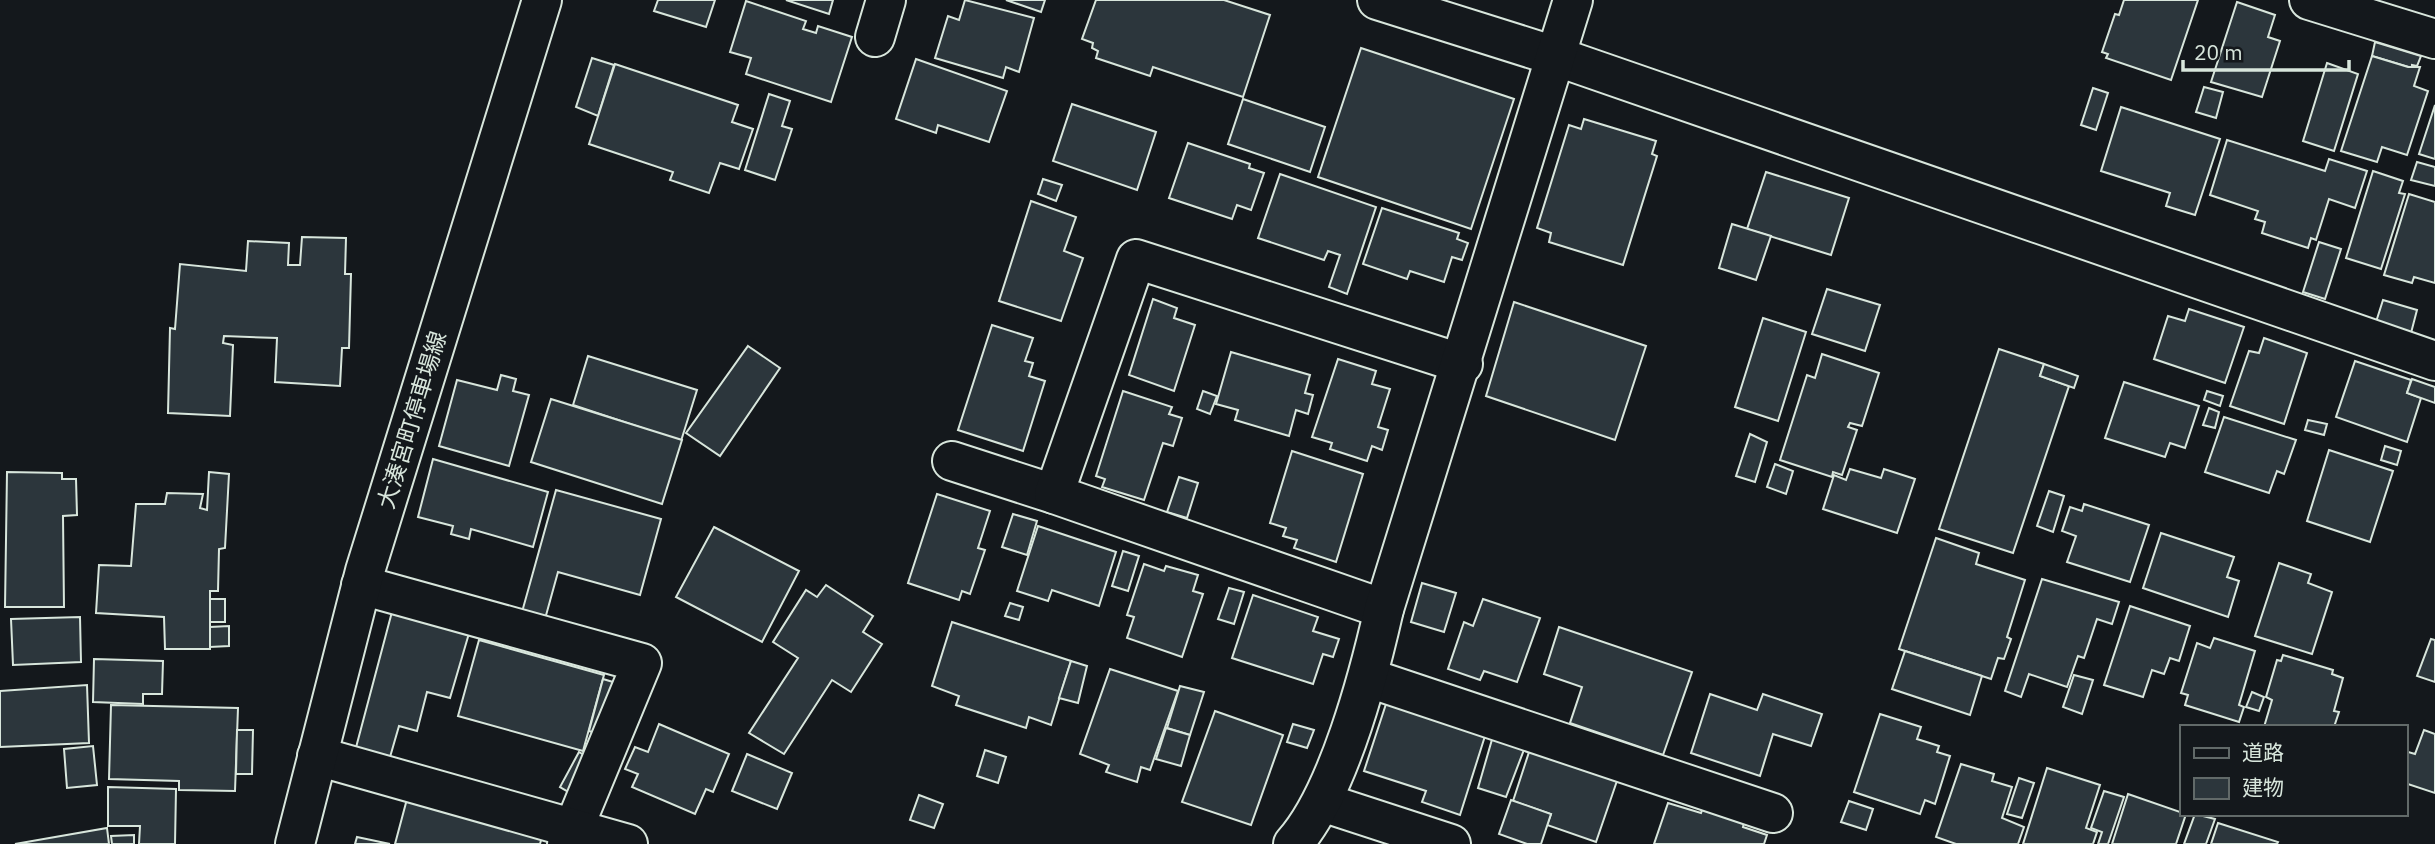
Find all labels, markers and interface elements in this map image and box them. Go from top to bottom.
scale bar [2183,28,2349,72]
text: 20 m [2194,38,2243,66]
street label: 大湊宮町停車場線 [370,327,452,512]
legend [2180,725,2407,816]
text: 道路 [2242,738,2284,766]
text: 建物 [2242,773,2284,801]

